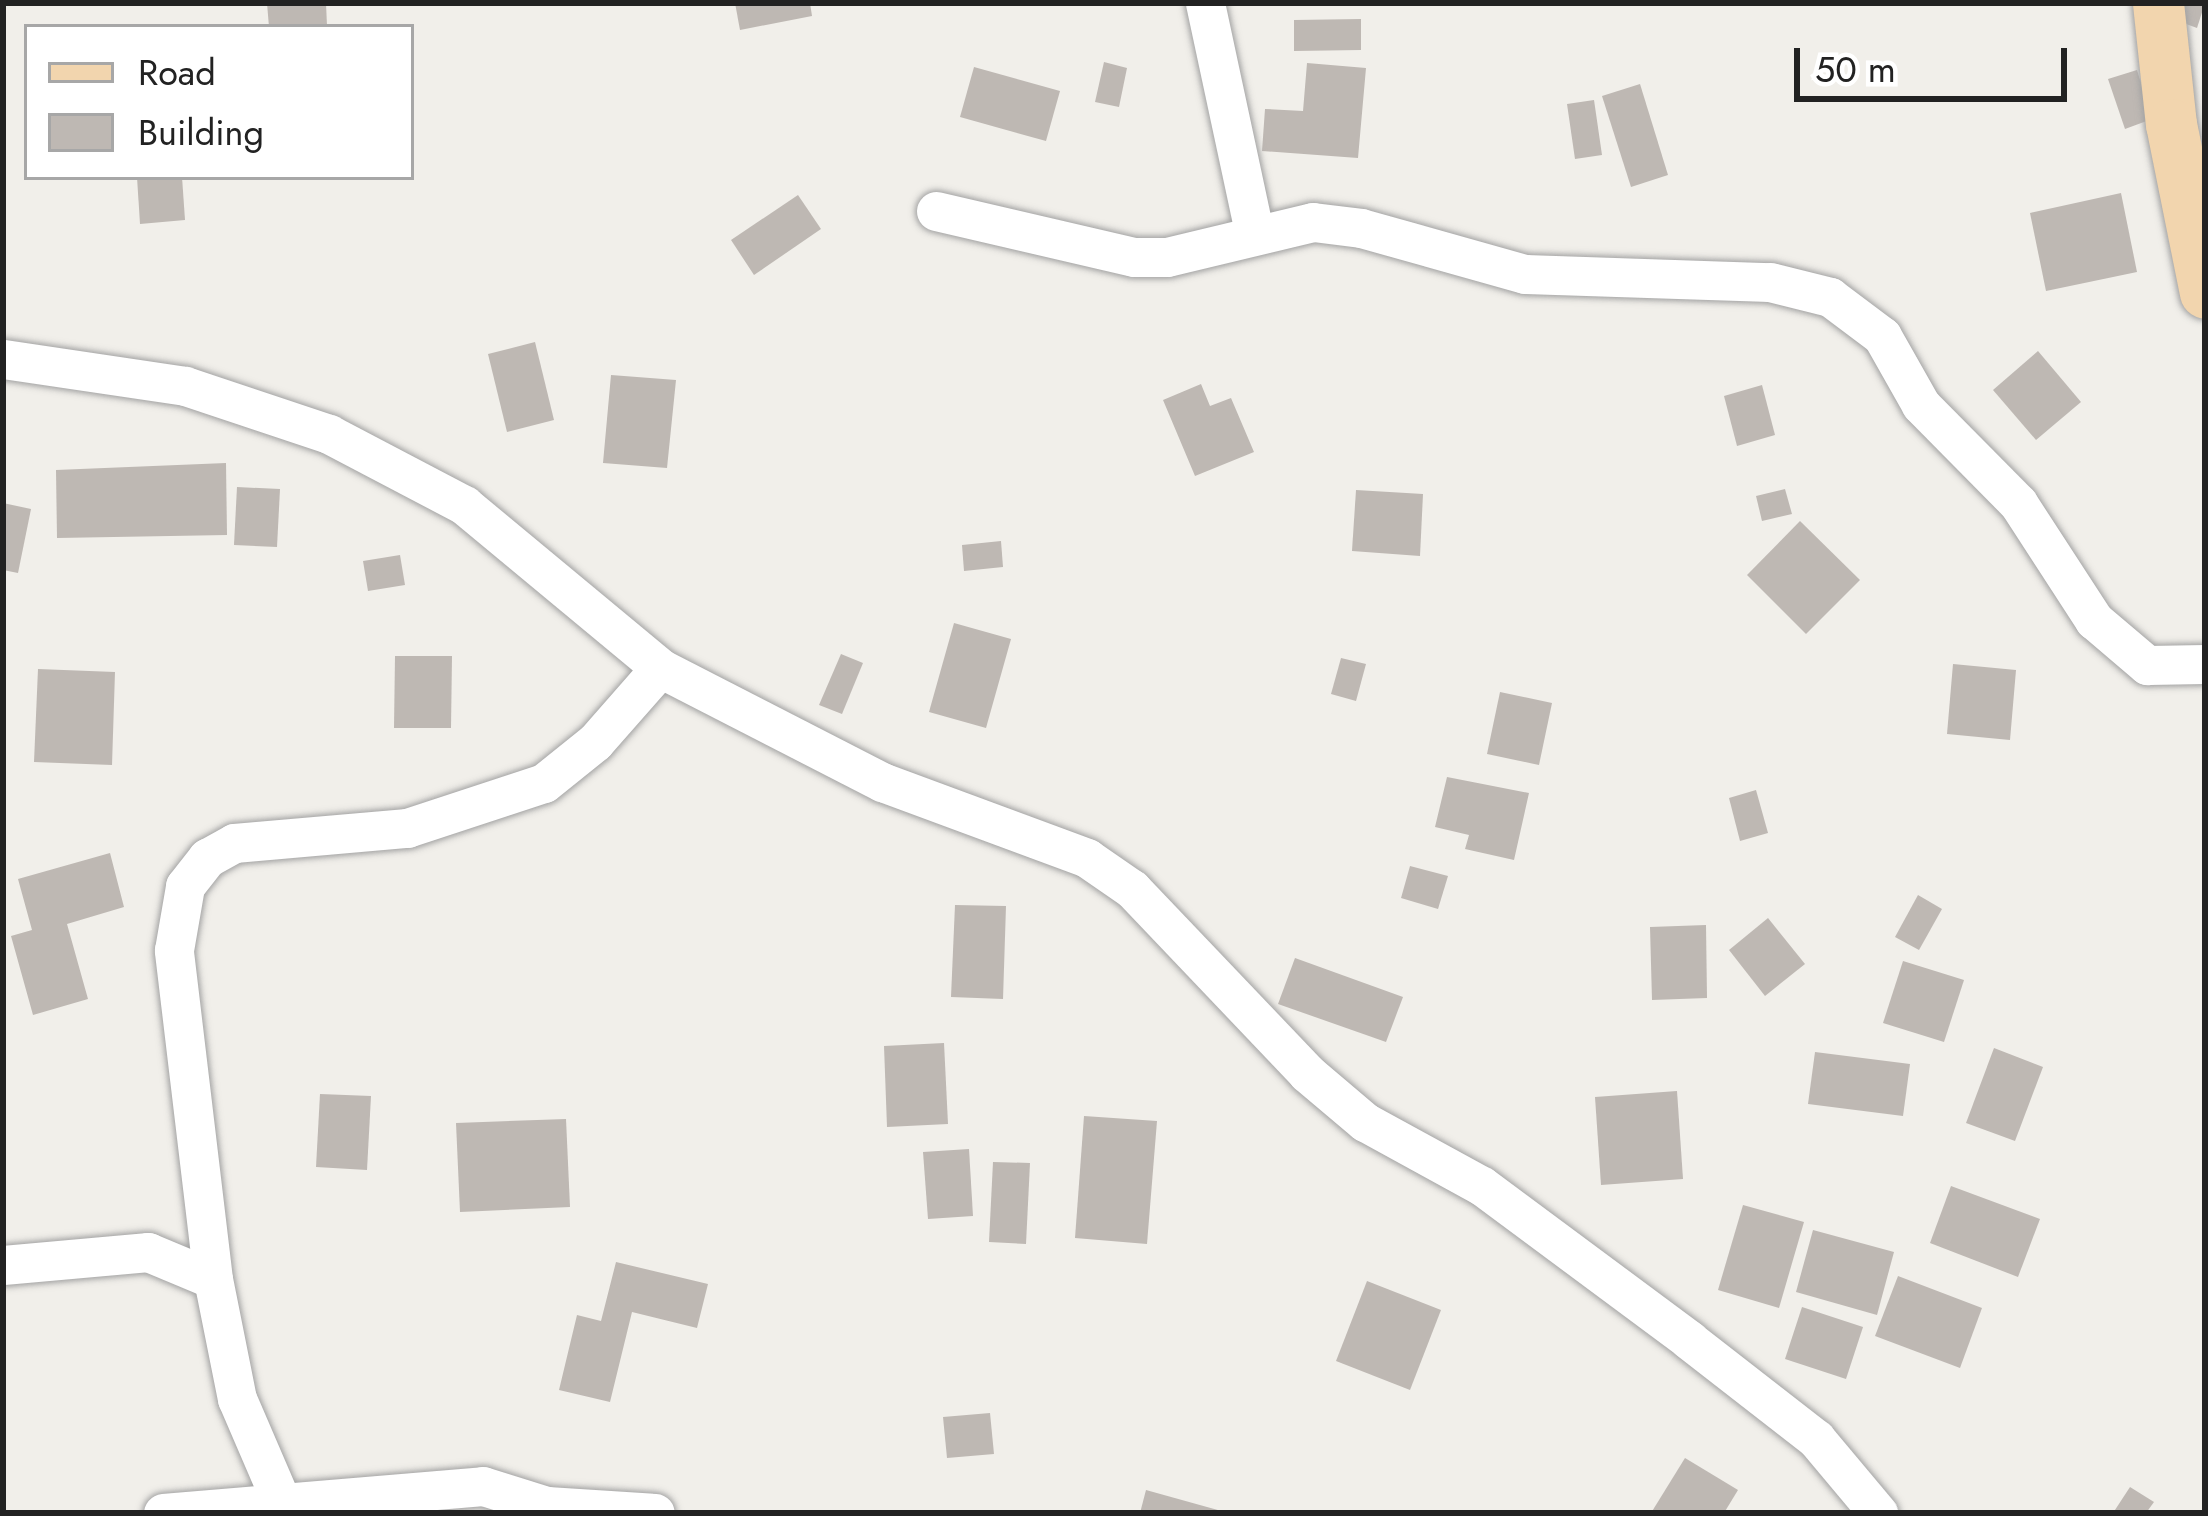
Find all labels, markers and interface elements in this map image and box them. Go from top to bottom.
legend [24,24,414,180]
scale bar [1800,24,2073,98]
text: 50 m [1815,43,1896,95]
text: Road [138,46,216,98]
text: Building [138,106,264,158]

